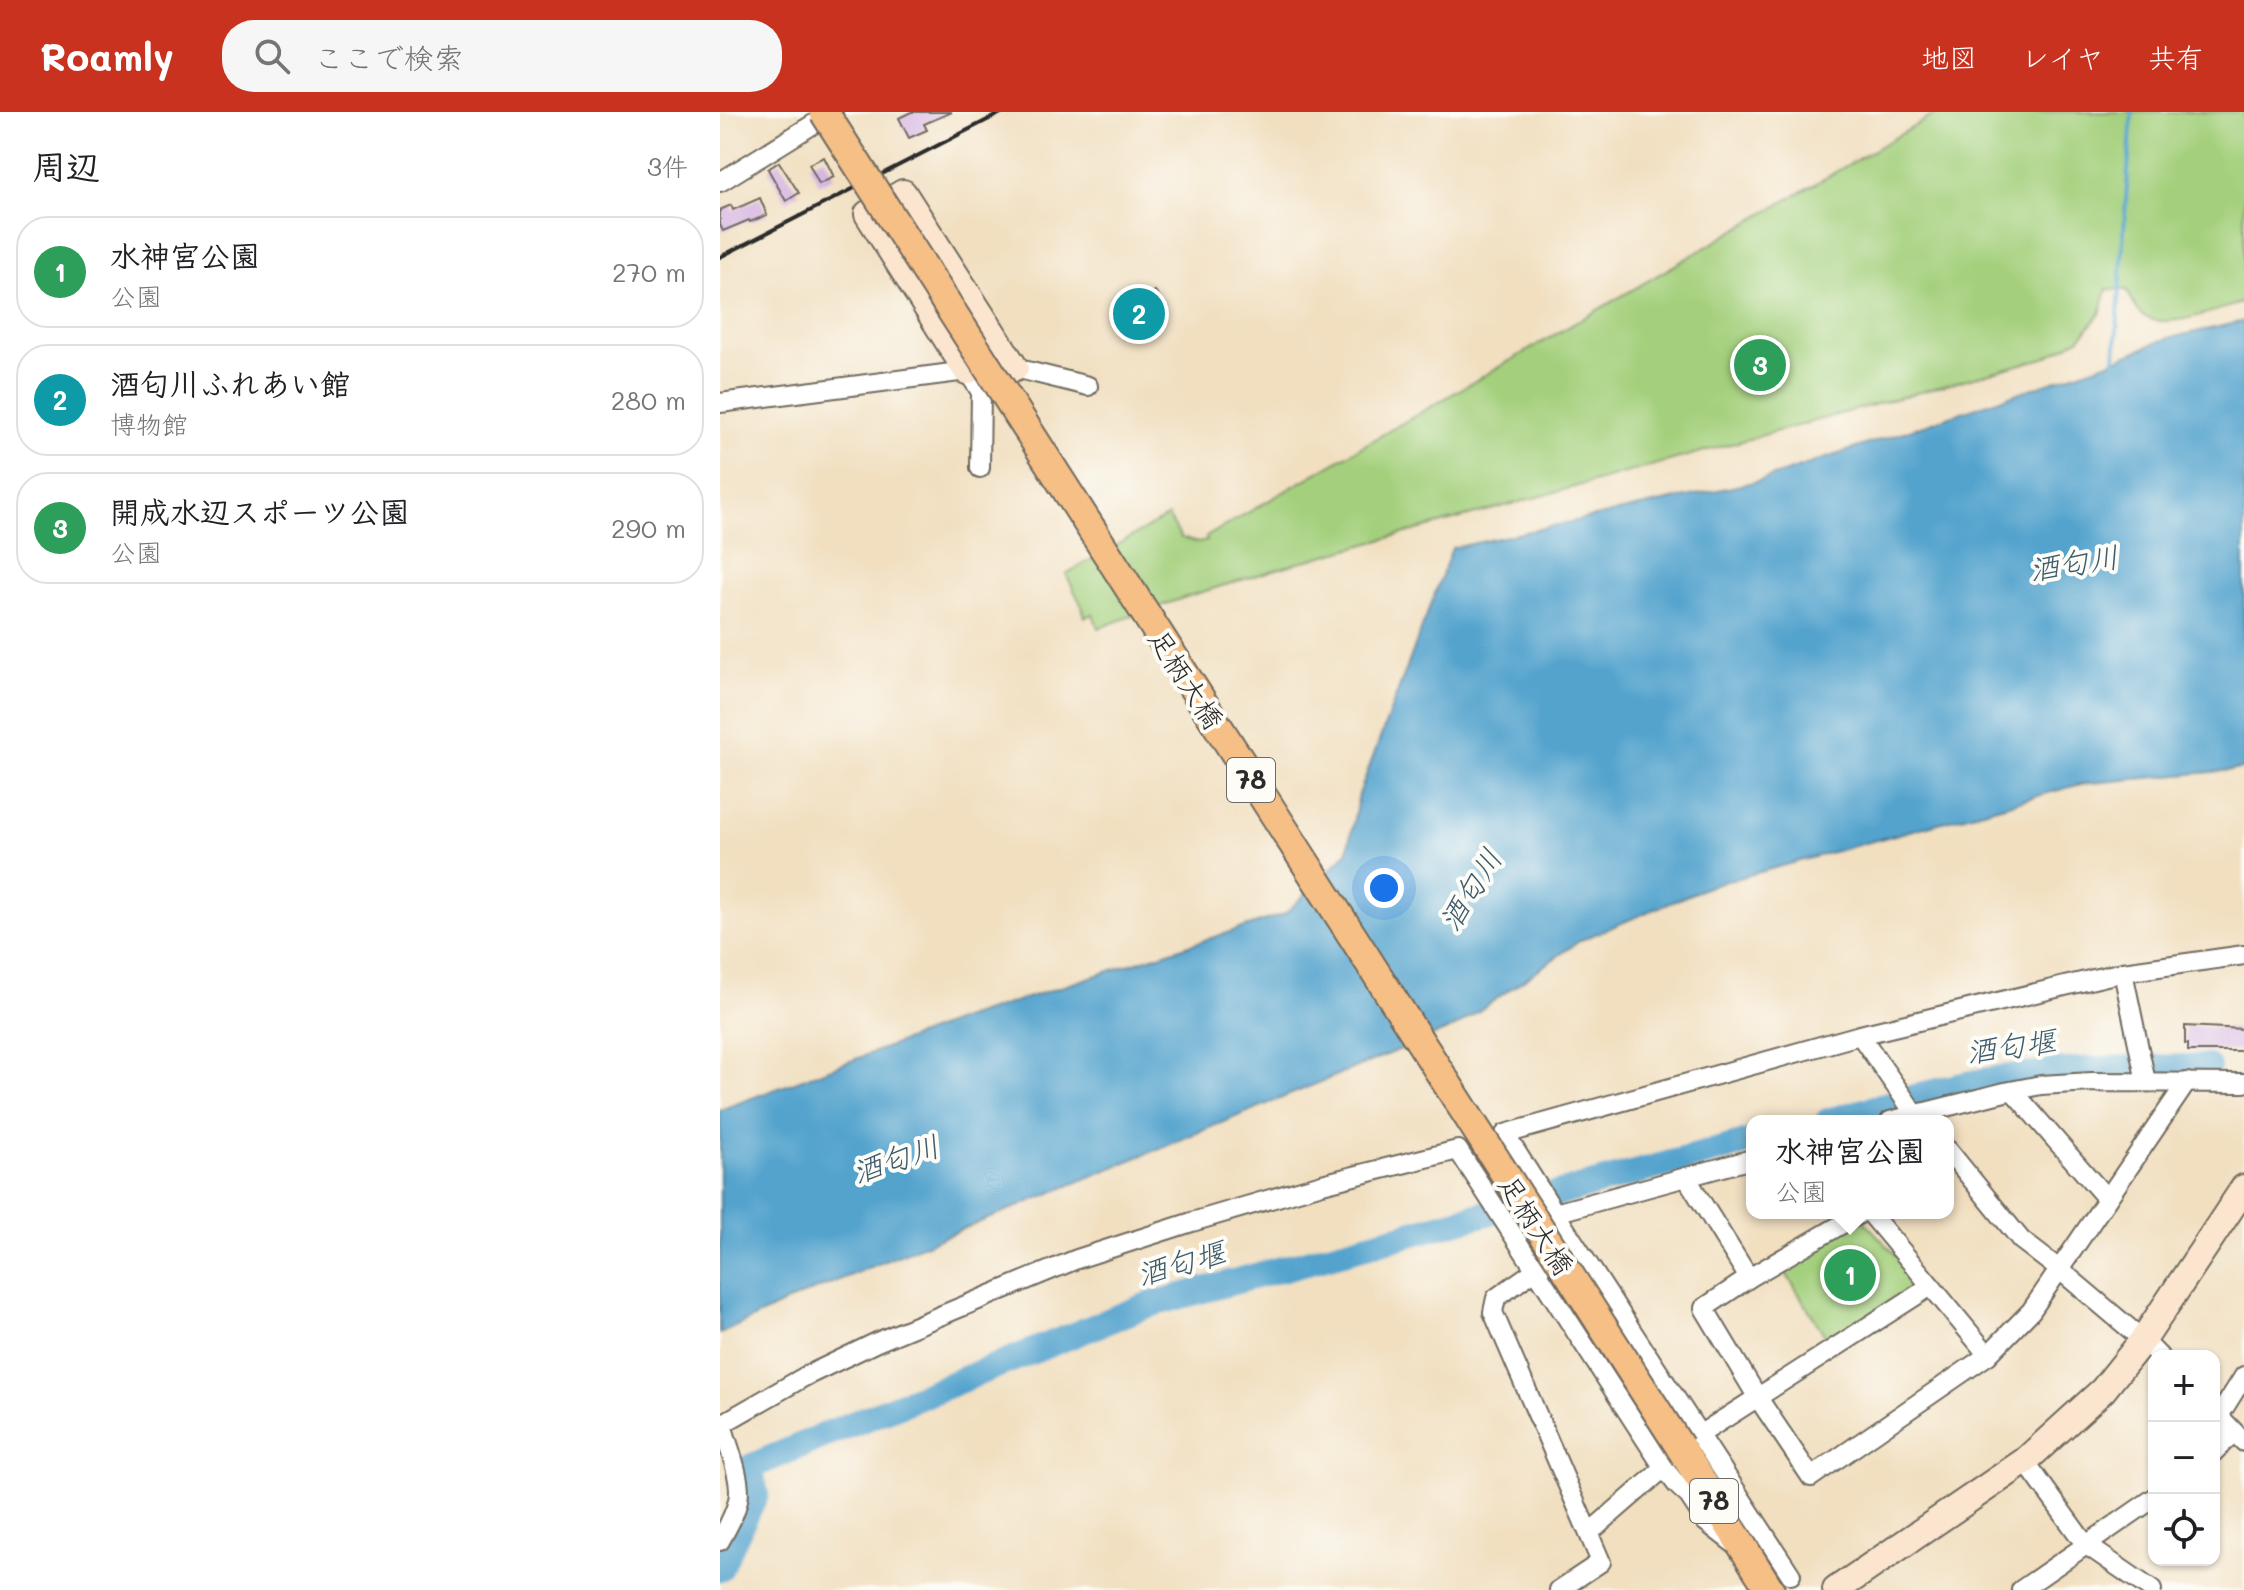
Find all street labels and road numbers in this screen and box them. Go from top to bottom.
street label: 足柄大橋 [1141,622,1232,735]
road number: 78 [1227,758,1275,802]
street label: 足柄大橋 [1491,1168,1582,1281]
road number: 78 [1690,1479,1738,1523]

